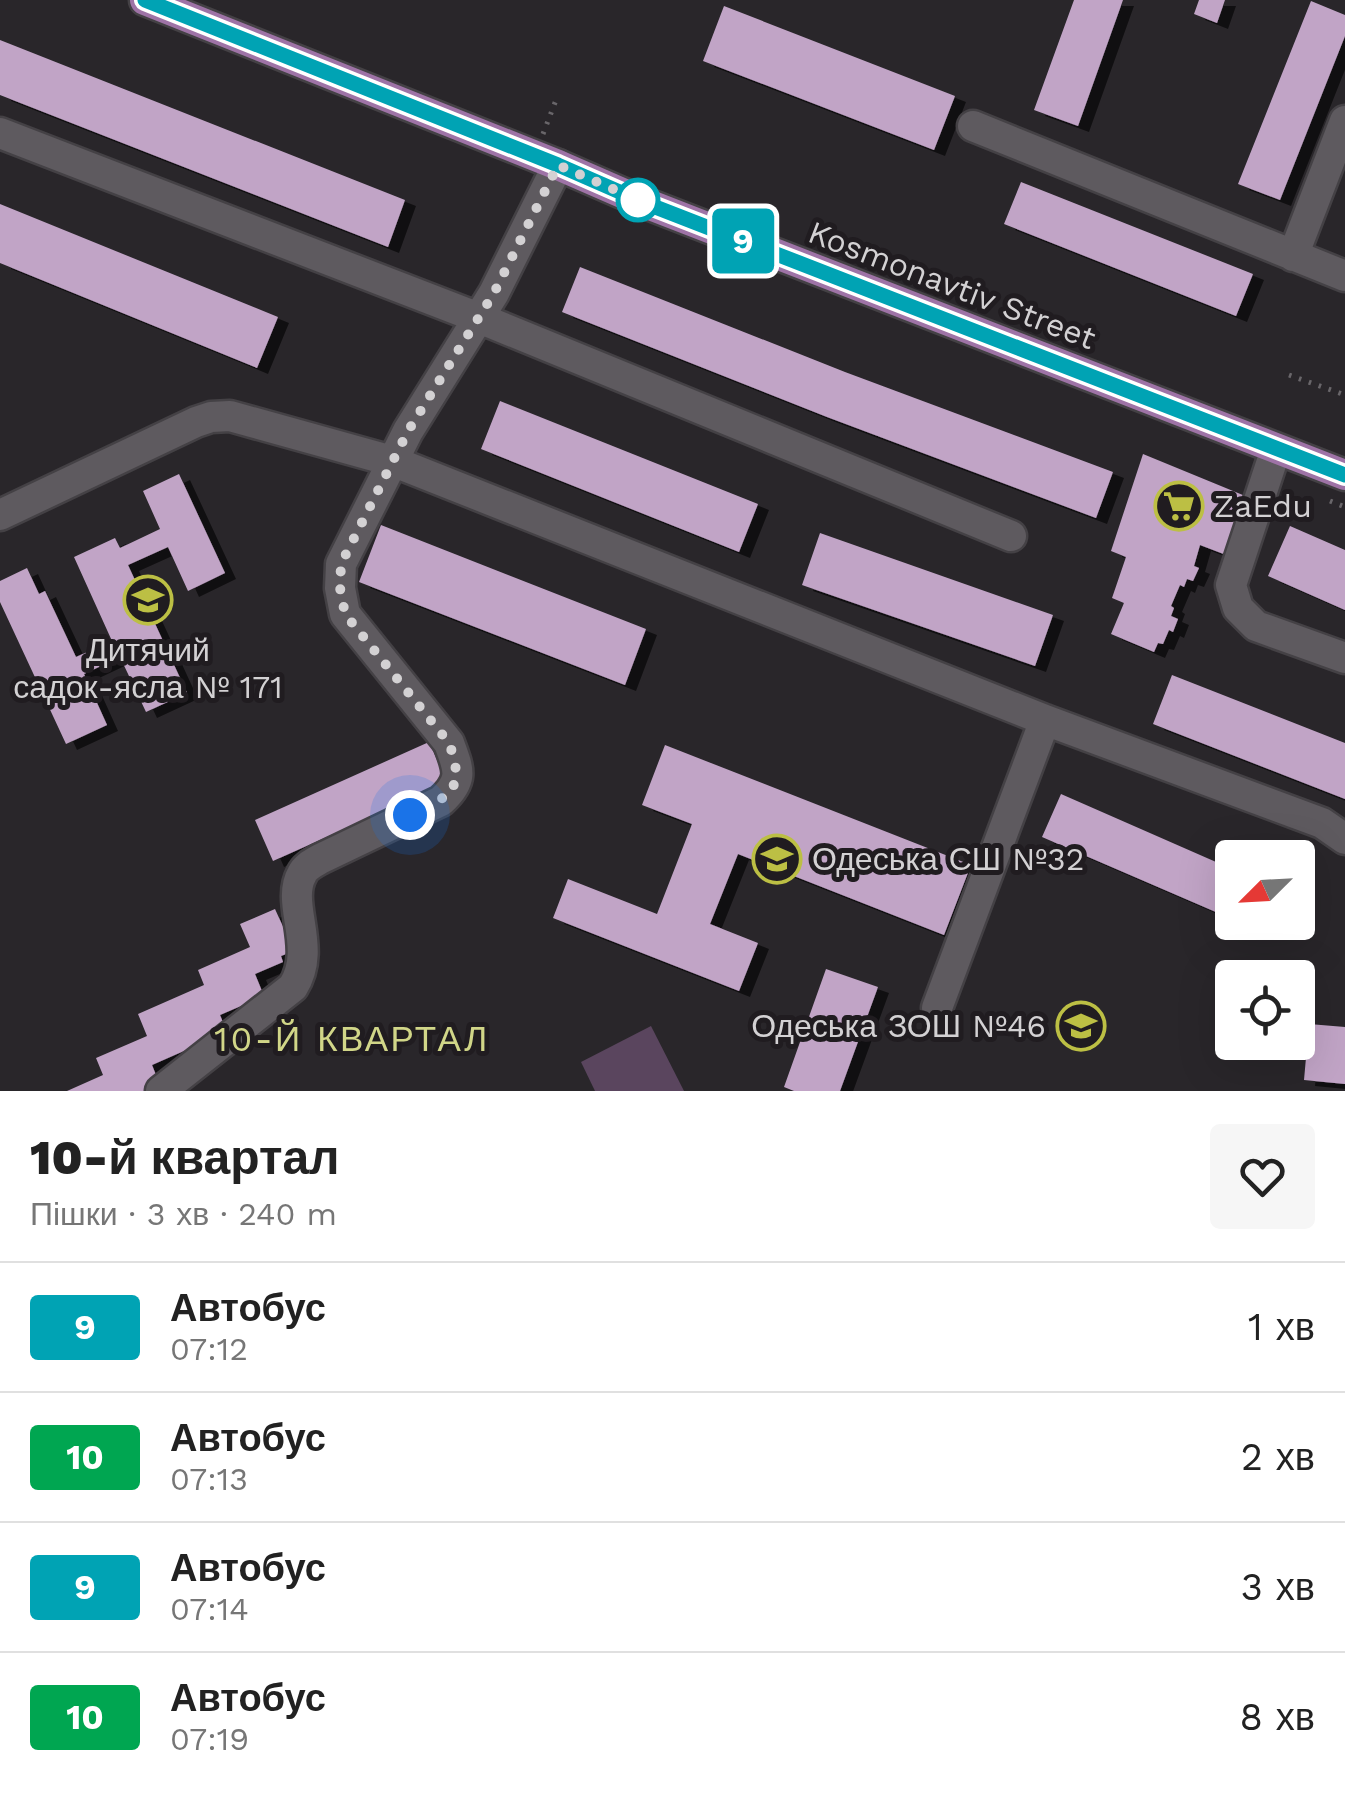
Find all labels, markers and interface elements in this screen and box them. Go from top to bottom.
unlabelled marker [617,179,659,221]
line badge: 9 [710,208,776,274]
street label: Kosmonavtiv Street [803,213,1101,357]
text: 9 [732,220,754,262]
supermarket icon: ZaEdu [1153,480,1205,532]
place label: ZaEdu [1214,487,1312,525]
school or university icon: Дитячий садок-ясла № 171 [122,574,174,626]
place label: Дитячий садок-ясла № 171 [13,631,283,706]
your location [385,790,435,840]
school or university icon: Одеська СШ №32 [751,833,803,885]
place label: Одеська СШ №32 [812,840,1084,878]
north arrow [1215,840,1315,940]
map controls [1215,840,1315,1060]
button: locate [1215,960,1315,1060]
school or university icon: Одеська ЗОШ №46 [1055,1000,1107,1052]
place label: Одеська ЗОШ №46 [751,1007,1046,1045]
district label: 10-Й КВАРТАЛ [214,1018,490,1060]
button: heart [1210,1124,1315,1229]
text: 10-й квартал [30,1129,340,1186]
text: Пішки · 3 хв · 240 m [30,1195,337,1233]
text: Автобус [170,1286,326,1330]
text: 1 хв [1248,1305,1315,1349]
text: 9 [74,1306,96,1348]
text: 07:12 [170,1330,248,1368]
text: Автобус [170,1416,326,1460]
text: 2 хв [1241,1435,1315,1479]
text: 10 [66,1436,104,1478]
text: 07:13 [170,1460,248,1498]
text: Автобус [170,1546,326,1590]
text: 3 хв [1241,1565,1315,1609]
text: 9 [74,1566,96,1608]
text: 07:14 [170,1590,249,1628]
text: Автобус [170,1676,326,1720]
text: 8 хв [1239,1695,1315,1739]
text: 10 [66,1696,104,1738]
text: 07:19 [170,1720,249,1758]

